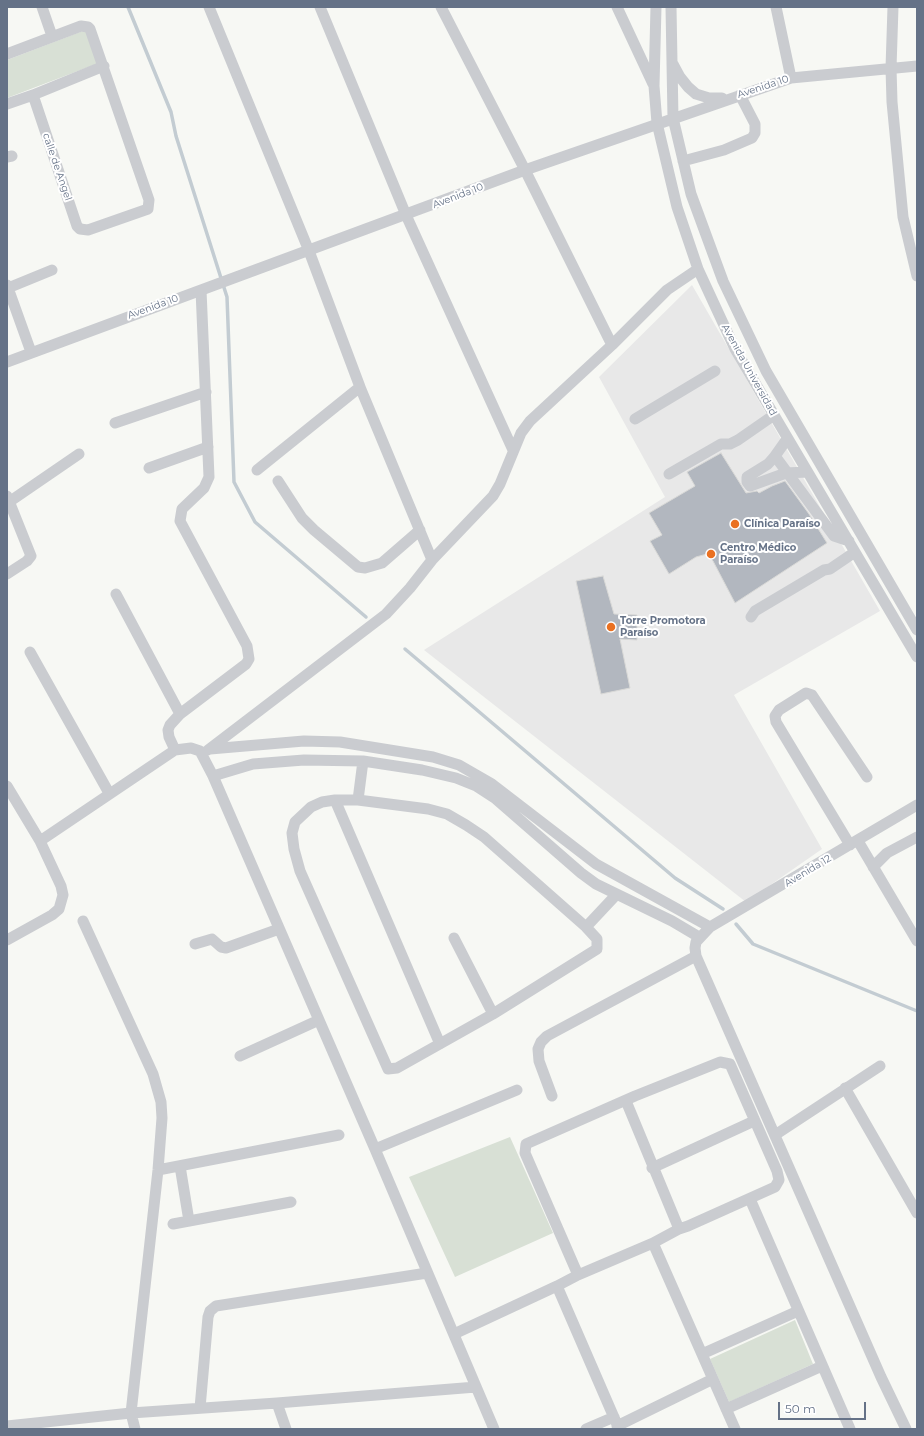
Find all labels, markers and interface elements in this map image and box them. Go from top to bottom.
street label: Avenida 10 [736,73,790,101]
street label: calle de Angel [40,132,74,202]
street label: Avenida 10 [431,181,485,211]
street label: Avenida 10 [126,292,180,322]
street label: Avenida Universidad [719,322,779,418]
marker: Clínica Paraíso [729,518,741,530]
place label: Clínica Paraíso [744,518,820,530]
place label: Centro Médico Paraíso [720,542,796,566]
marker: Centro Médico Paraíso [705,548,717,560]
place label: Torre Promotora Paraíso [620,615,706,638]
marker: Torre Promotora Paraíso [605,621,617,633]
street label: Avenida 12 [783,852,833,890]
scale bar [780,1394,868,1420]
text: 50 m [785,1401,816,1416]

